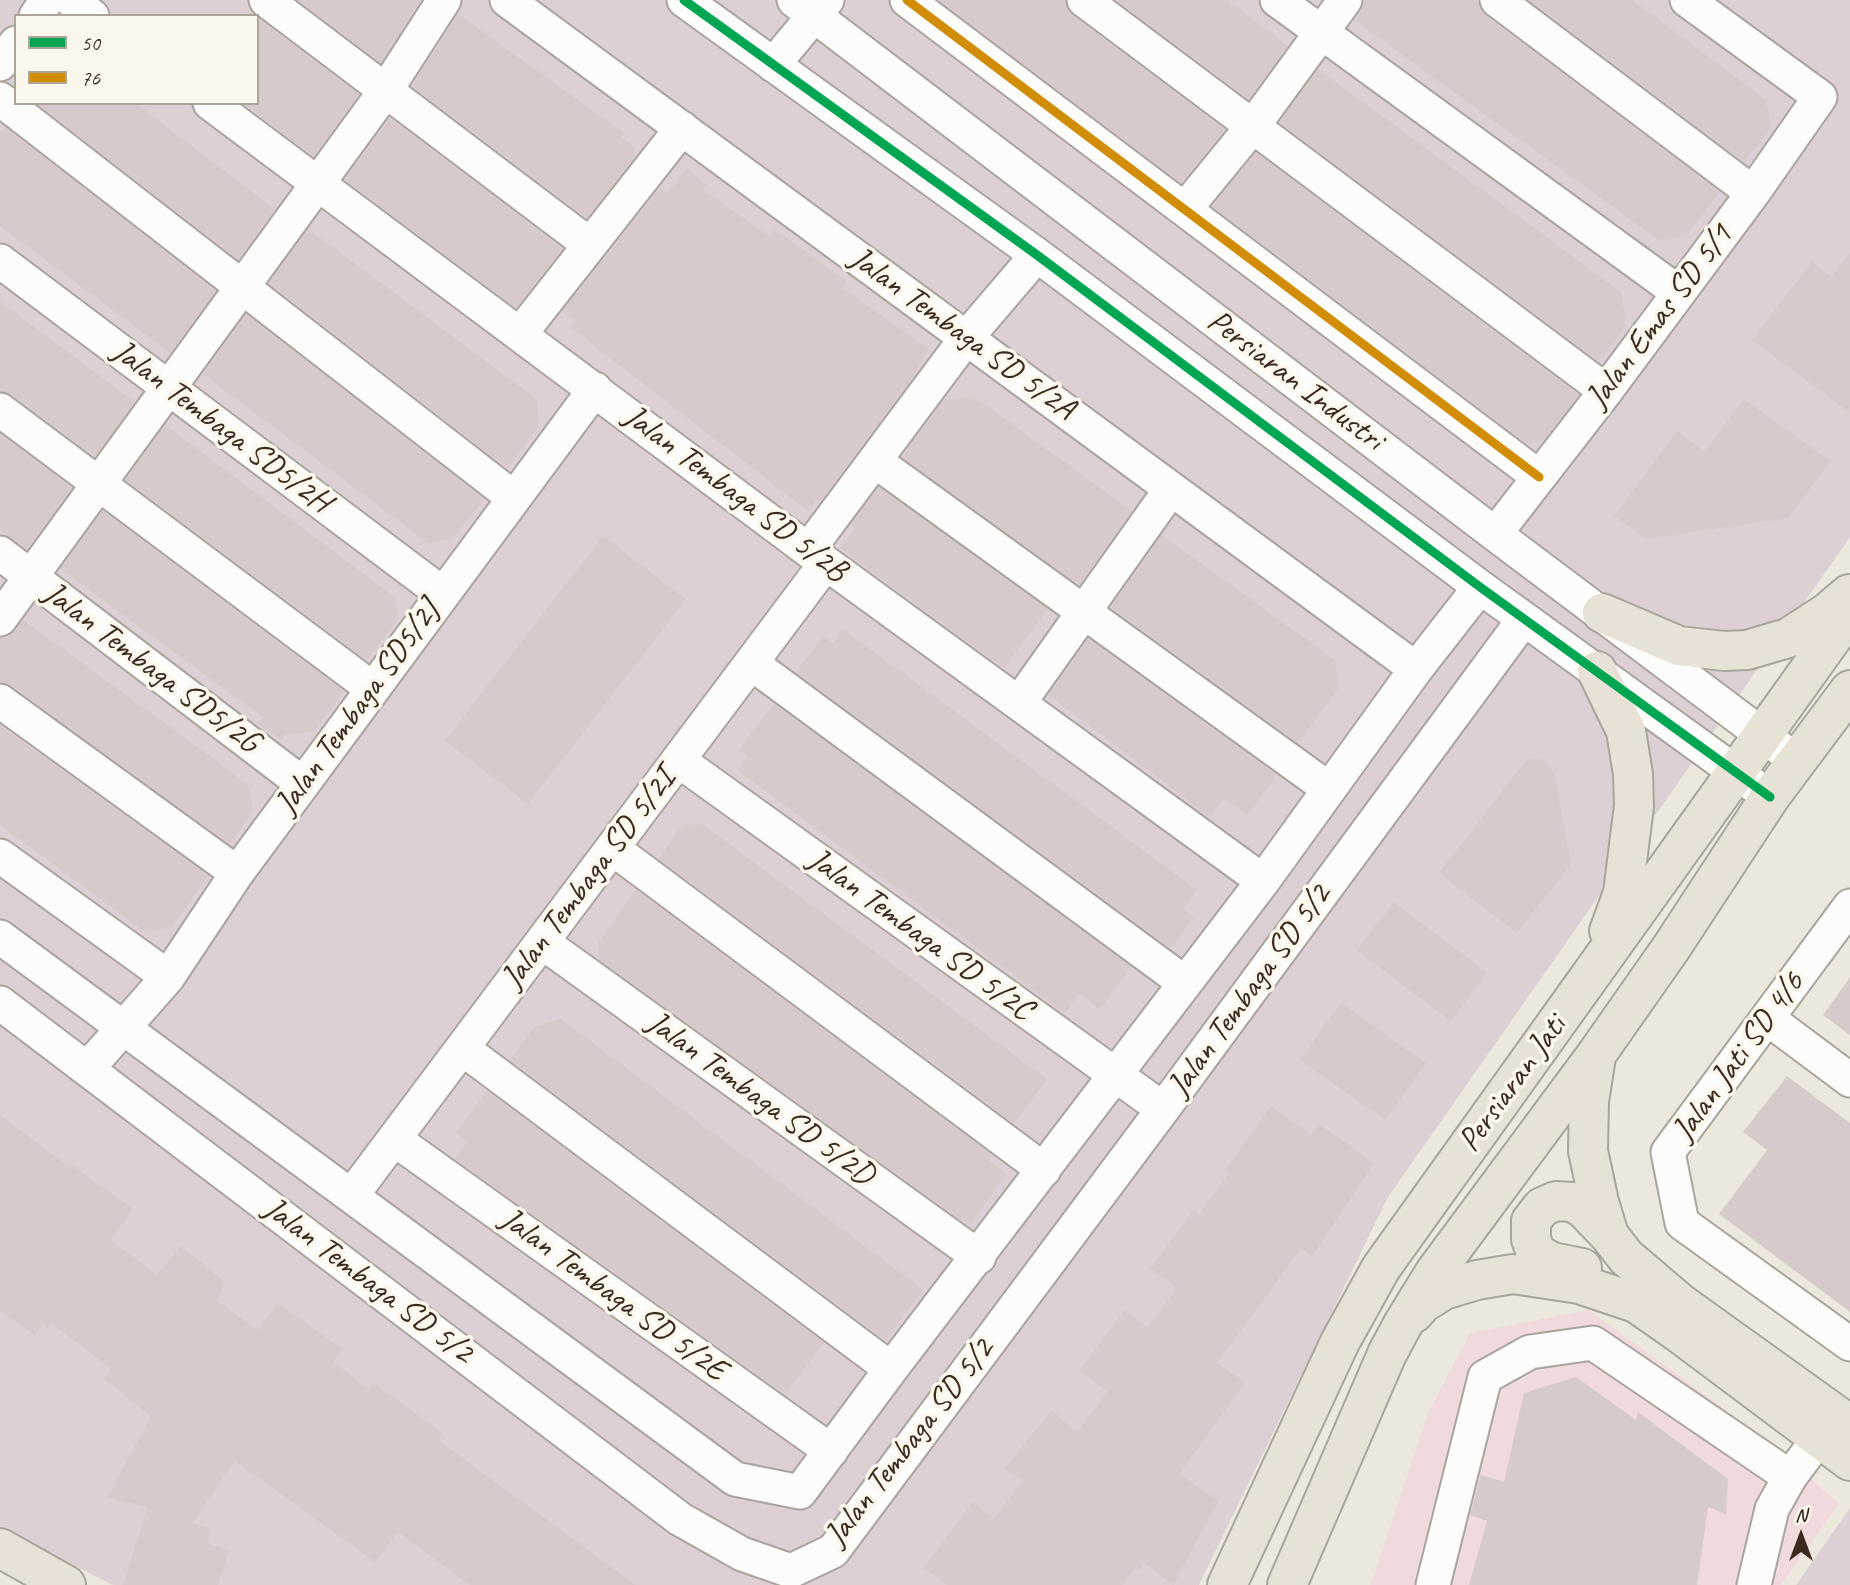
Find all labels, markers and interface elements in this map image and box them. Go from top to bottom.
legend [14,14,259,105]
text: 50 [81,30,100,56]
text: 76 [81,65,100,91]
street label: Jalan Emas SD 5/1 [1578,217,1742,417]
street label: Jalan Tembaga SD 5/2A [842,239,1082,429]
street label: Persiaran Industri [1199,302,1391,460]
street label: Jalan Tembaga SD5/2H [104,332,338,522]
street label: Jalan Tembaga SD 5/2B [615,397,855,591]
street label: Jalan Tembaga SD5/2G [35,574,267,762]
street label: Jalan Tembaga SD5/2J [267,593,449,823]
street label: Jalan Tembaga SD 5/2I [493,761,685,997]
street label: Jalan Tembaga SD 5/2C [800,840,1040,1030]
street label: Jalan Tembaga SD 5/2 [1160,877,1340,1105]
street label: Jalan Jati SD 4/6 [1664,965,1814,1149]
street label: Jalan Tembaga SD 5/2D [639,1003,881,1195]
street label: Persiaran Jati [1450,1008,1576,1160]
street label: Jalan Tembaga SD 5/2 [255,1189,481,1373]
street label: Jalan Tembaga SD 5/2E [492,1200,734,1390]
street label: Jalan Tembaga SD 5/2 [817,1331,1003,1555]
north arrow [1766,1501,1836,1571]
text: N [1795,1503,1807,1527]

